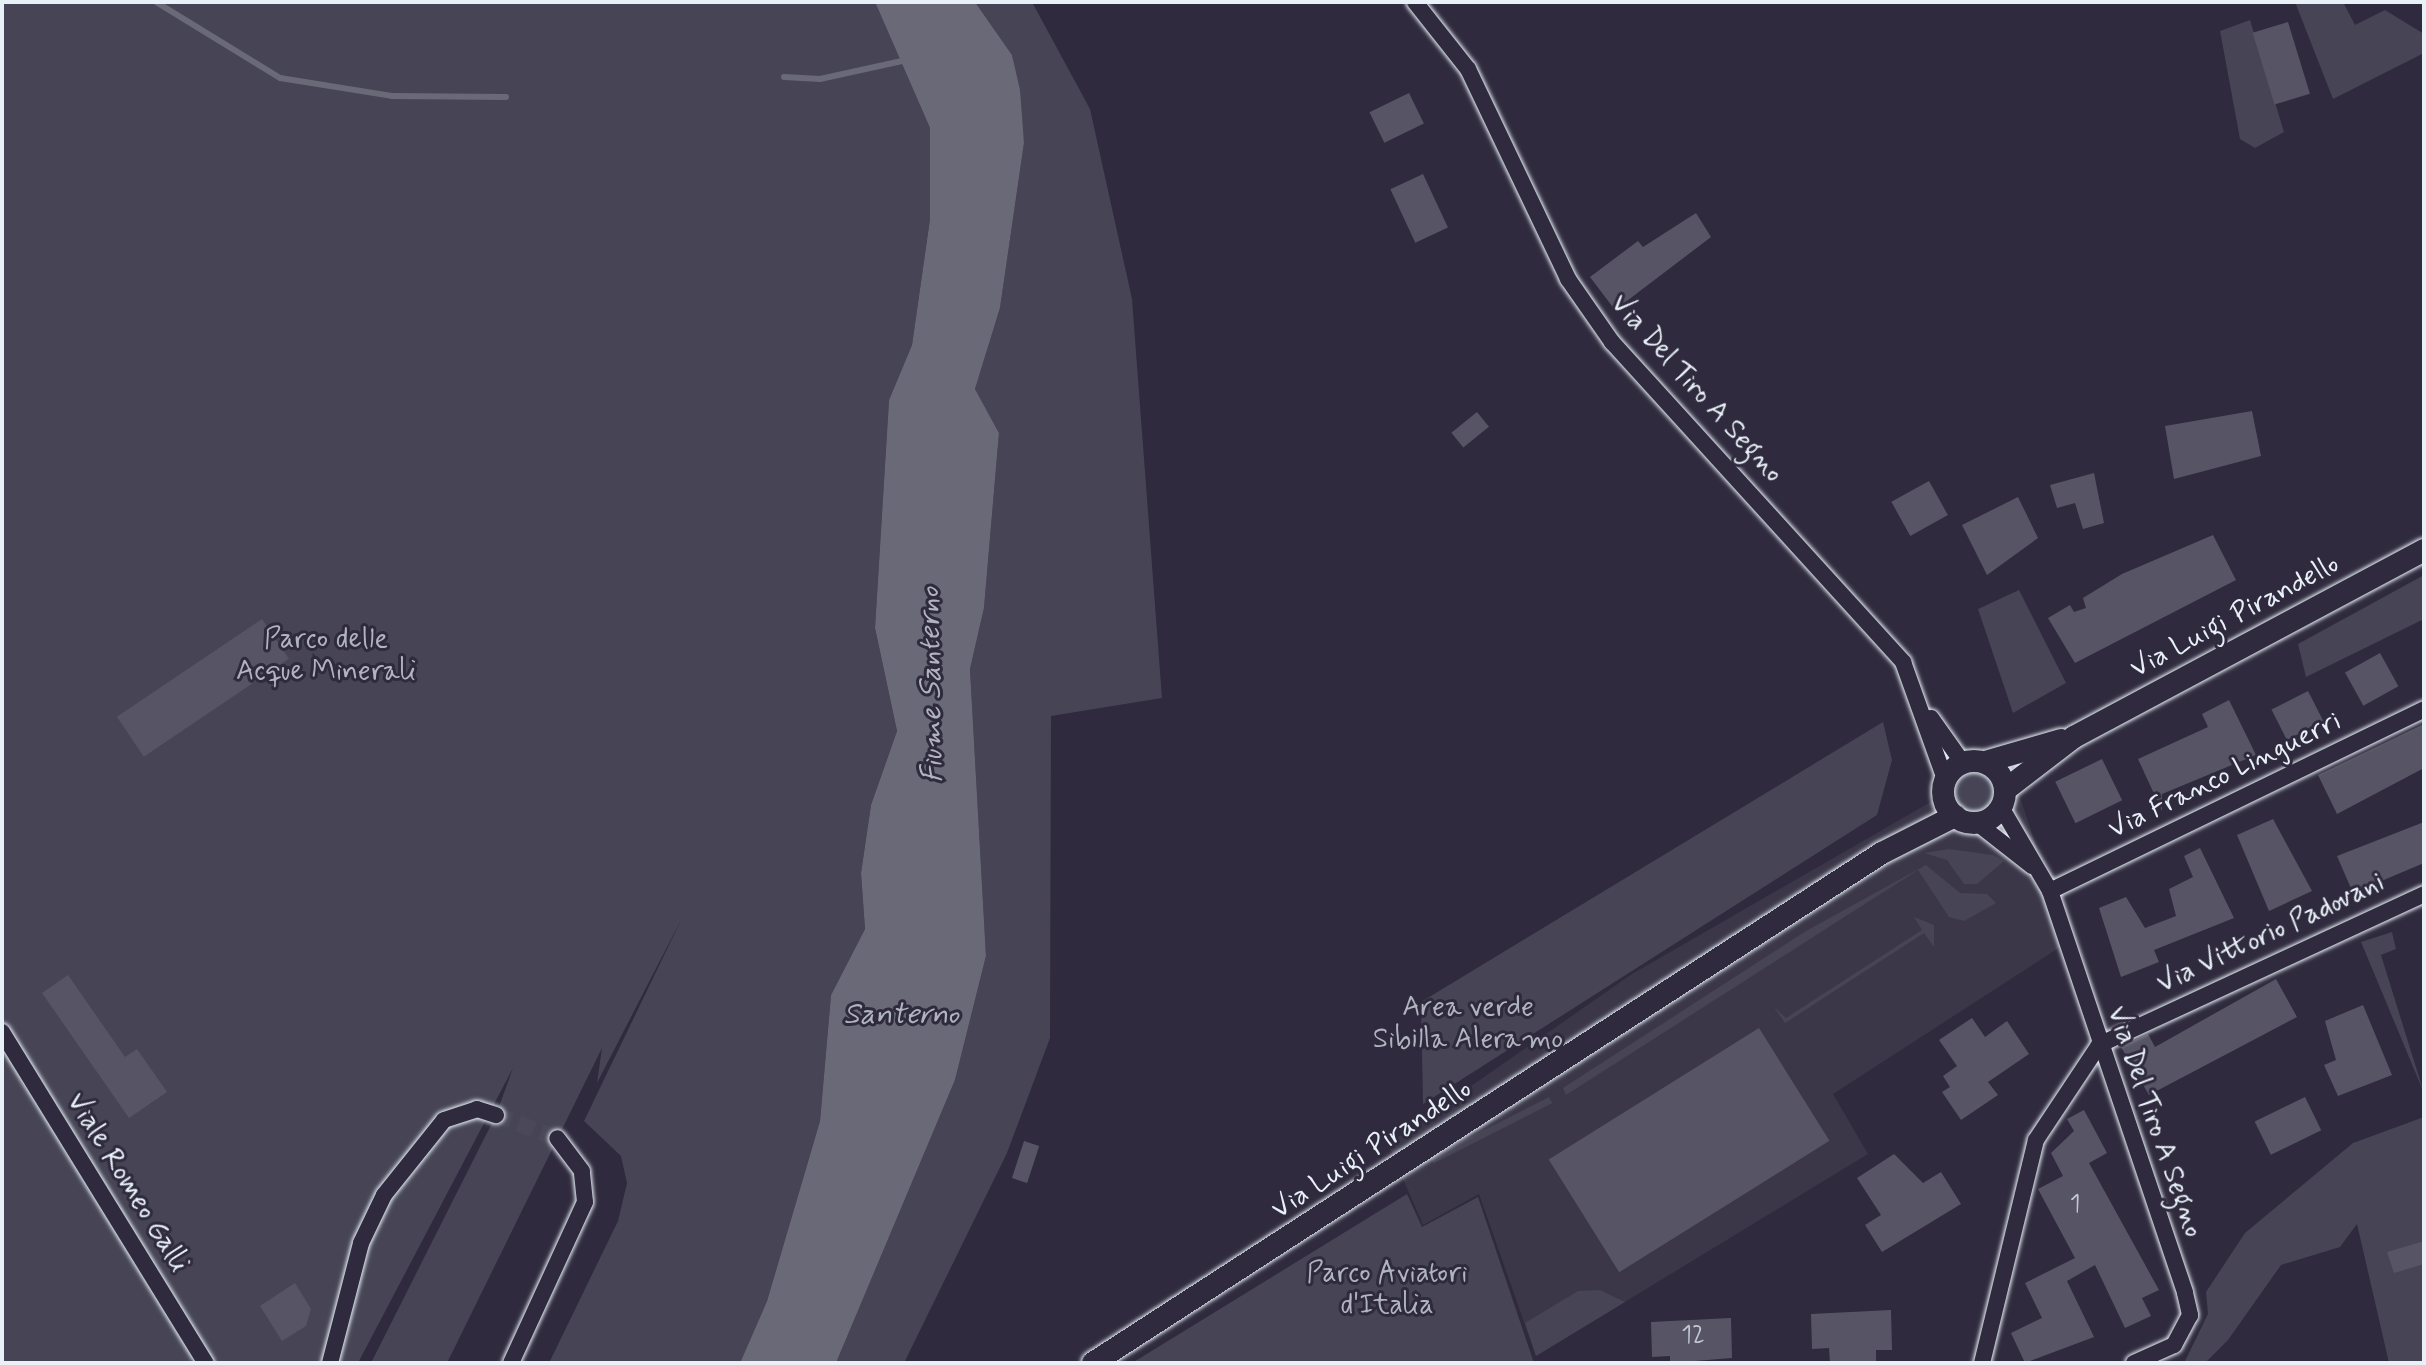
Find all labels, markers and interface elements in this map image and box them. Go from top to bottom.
street label: Via Del Tiro A Segno [1603,288,1789,490]
street label: Via Luigi Pirandello [2126,549,2344,685]
water label: Fiume Santerno [912,585,952,785]
park label: Parco delle Acque Minerali [236,623,416,689]
street label: Via Franco Linguerri [2108,708,2342,844]
street label: Via Vittorio Padovani [2152,867,2390,1001]
park label: Area verde Sibilla Aleramo [1373,991,1563,1057]
water label: Santerno [843,997,959,1033]
street label: Via Del Tiro A Segno [2099,1002,2209,1242]
street label: Via Luigi Pirandello [1267,1074,1477,1226]
street label: Viale Romeo Galli [58,1086,196,1280]
house number: 1 [2070,1191,2080,1219]
park label: Parco Aviatori d'Italia [1304,1257,1470,1323]
house number: 12 [1681,1322,1705,1350]

